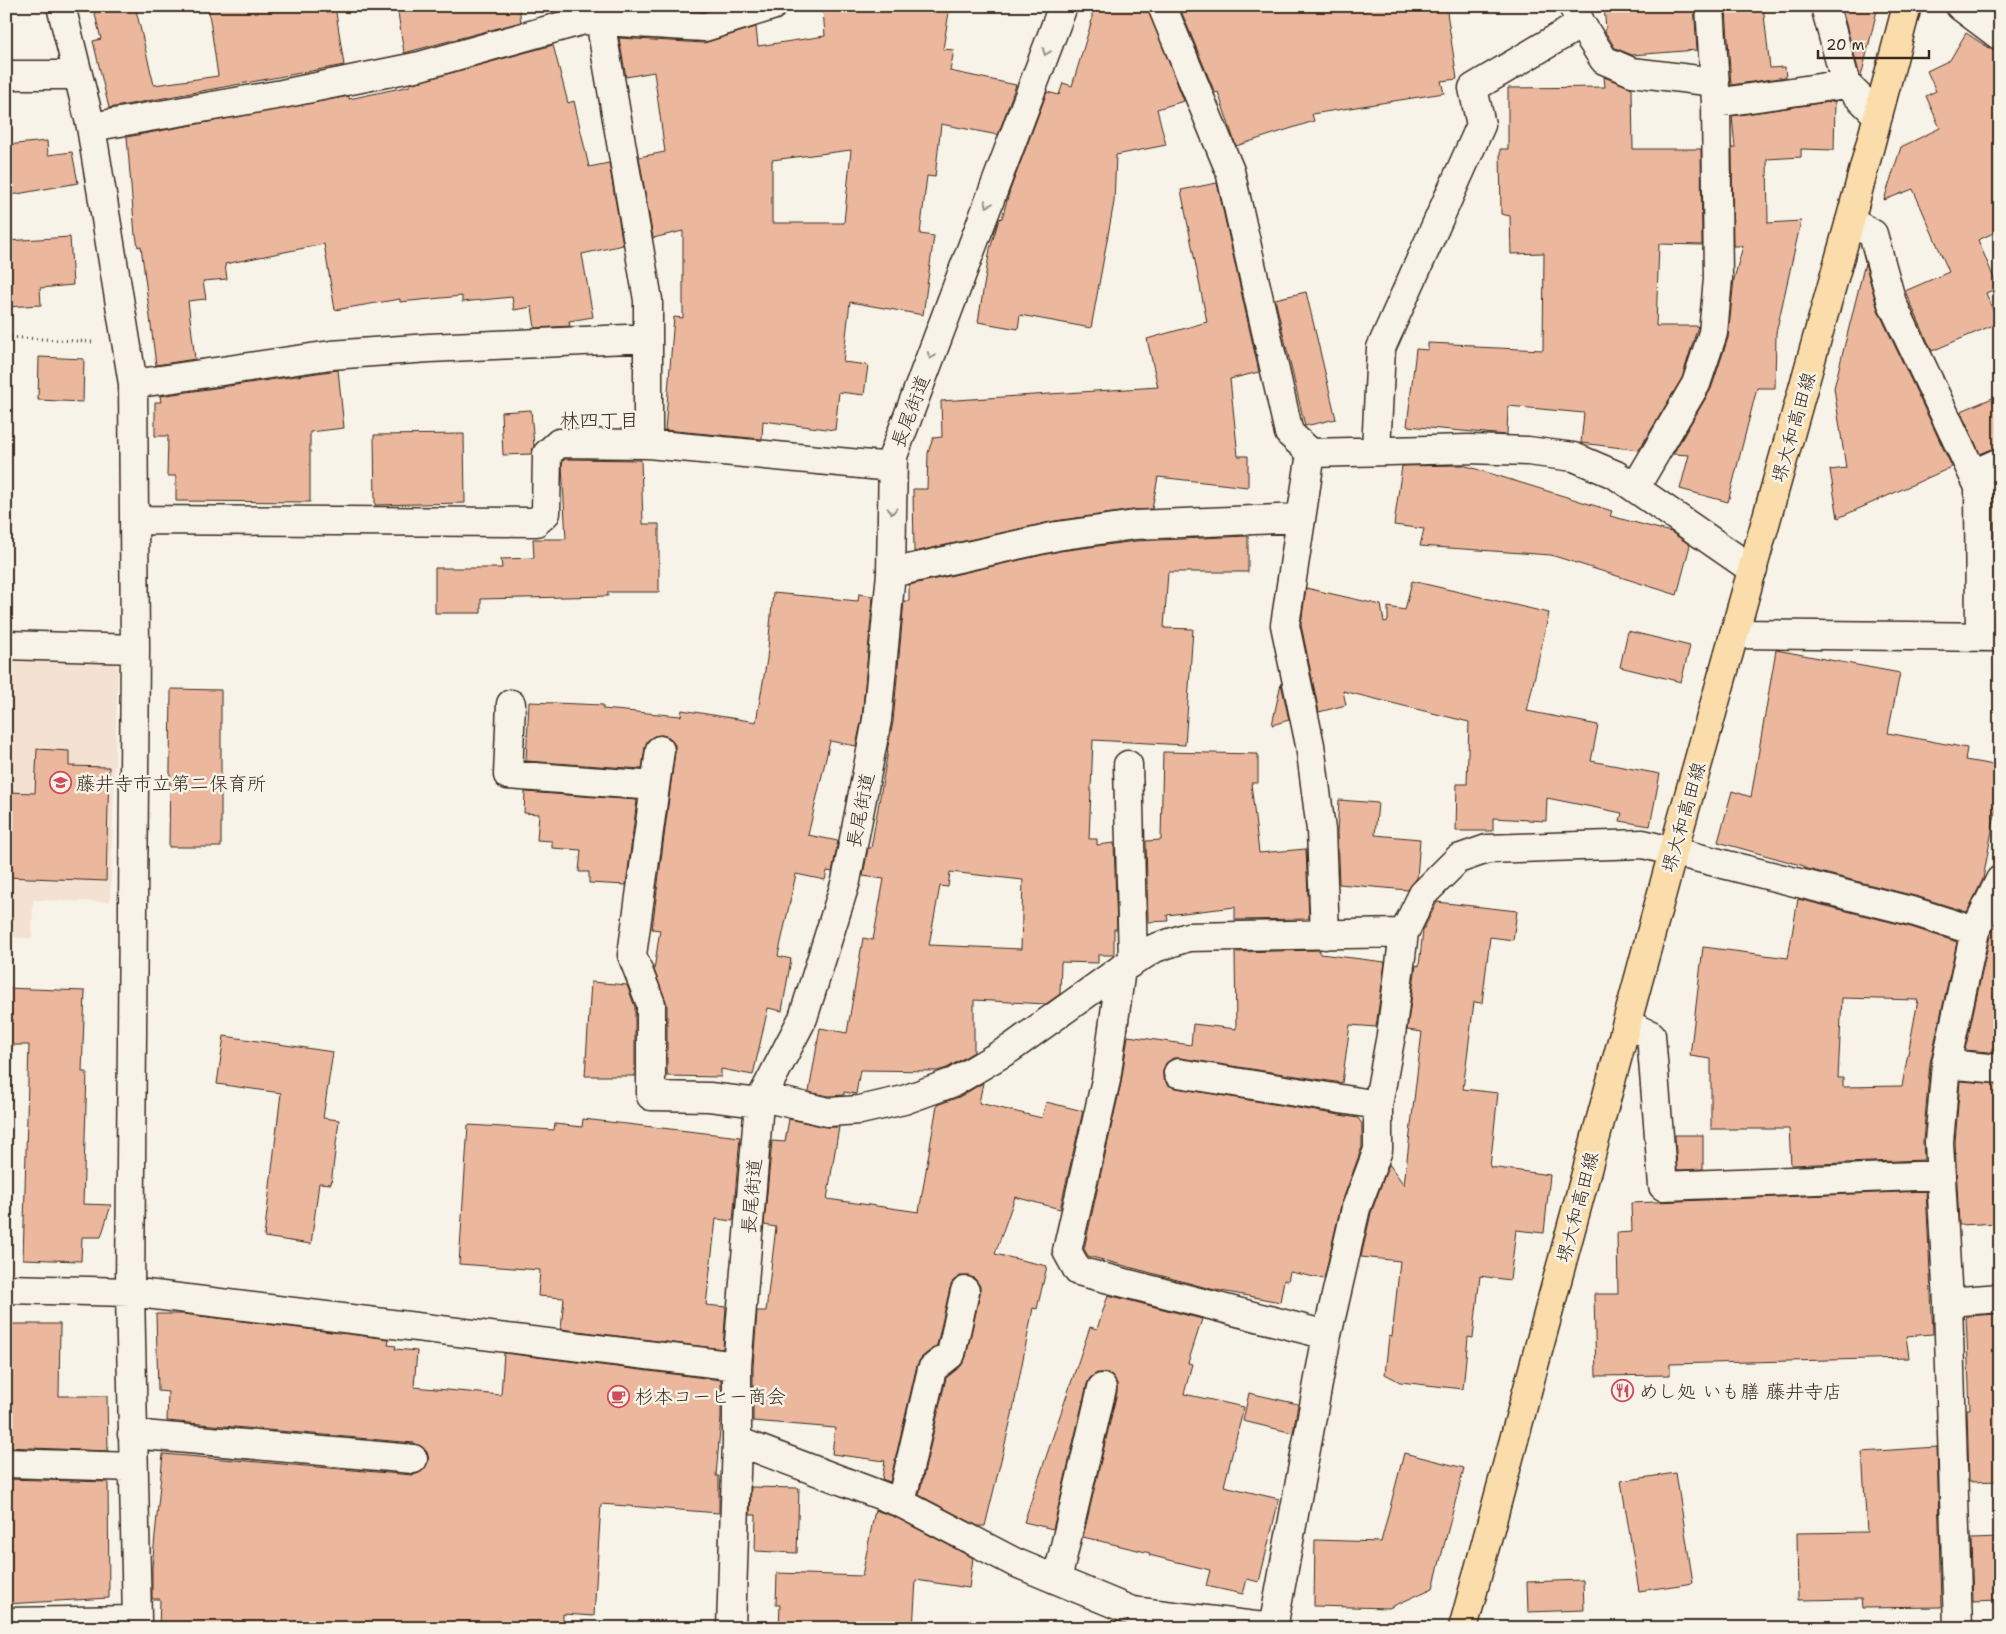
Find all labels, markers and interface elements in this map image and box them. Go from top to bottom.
scale bar [1818,28,1930,60]
text: 20 m [1826,35,1865,55]
one-way arrow [1042,47,1052,56]
one-way arrow [984,199,994,208]
one-way arrow [927,351,937,360]
street label: 堺大和高田線 [1766,369,1821,485]
street label: 長尾街道 [885,371,936,451]
district label: 林四丁目 [559,407,639,433]
one-way arrow [887,508,897,515]
street label: 堺大和高田線 [1656,759,1711,875]
street label: 長尾街道 [841,770,880,850]
school or university icon: 藤井寺市立第二保育所 [48,771,72,795]
place label: 藤井寺市立第二保育所 [76,771,266,796]
street label: 堺大和高田線 [1551,1149,1604,1265]
street label: 長尾街道 [736,1157,767,1235]
restaurant icon: めし処 いも膳 藤井寺店 [1611,1379,1635,1403]
place label: めし処 いも膳 藤井寺店 [1639,1379,1842,1404]
cafe icon: 杉本コーヒー商会 [607,1384,631,1408]
place label: 杉本コーヒー商会 [635,1384,786,1409]

